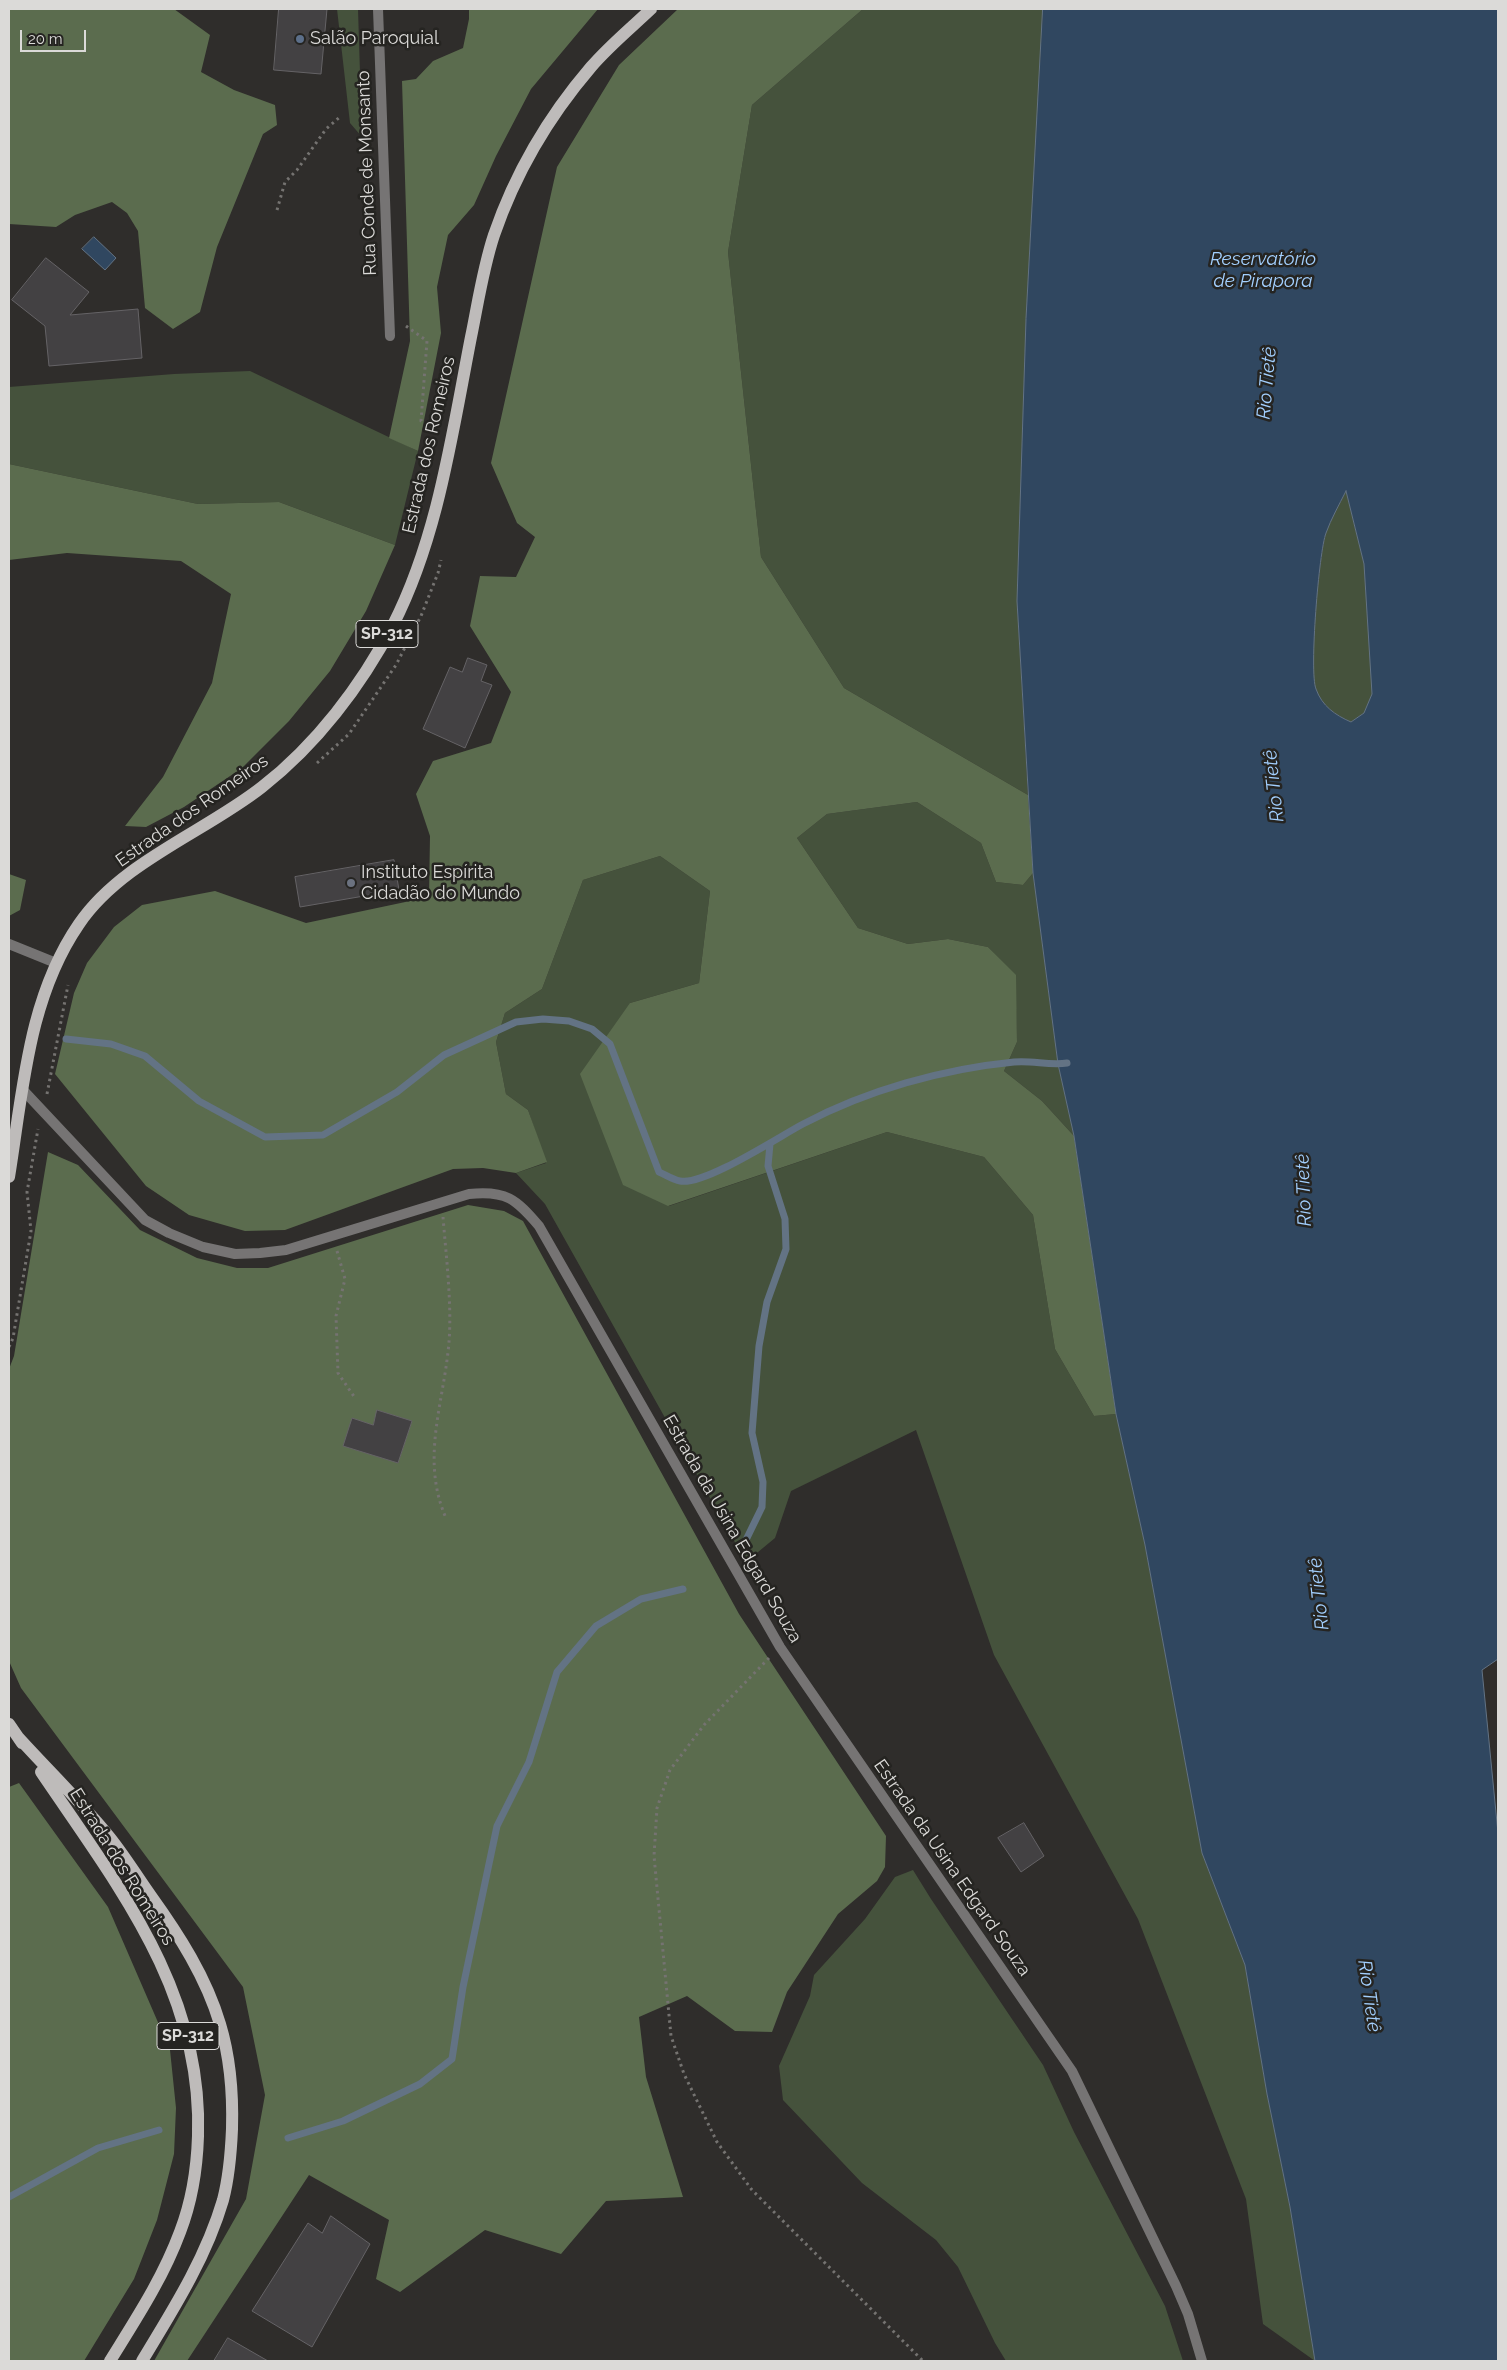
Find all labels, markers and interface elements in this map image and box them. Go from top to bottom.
scale bar [22,20,89,52]
place label: Salão Paroquial [310,28,439,50]
text: 20 m [28,30,63,48]
marker: Salão Paroquial [294,33,306,45]
street label: Rua Conde de Monsanto [353,70,381,276]
water label: Reservatório de Pirapora [1210,248,1316,292]
water label: Rio Tietê [1252,346,1282,420]
street label: Estrada dos Romeiros [398,354,460,536]
road number: SP-312 [356,620,418,648]
water label: Rio Tietê [1259,749,1289,823]
street label: Estrada dos Romeiros [112,750,272,872]
place label: Instituto Espírita Cidadão do Mundo [361,862,520,904]
marker: Instituto Espírita Cidadão do Mundo [345,877,357,889]
water label: Rio Tietê [1291,1153,1317,1227]
street label: Estrada da Usina Edgard Souza [658,1411,806,1647]
water label: Rio Tietê [1304,1557,1334,1631]
street label: Estrada da Usina Edgard Souza [869,1756,1035,1980]
street label: Estrada dos Romeiros [65,1784,179,1950]
water label: Rio Tietê [1353,1958,1385,2034]
road number: SP-312 [157,2022,219,2050]

